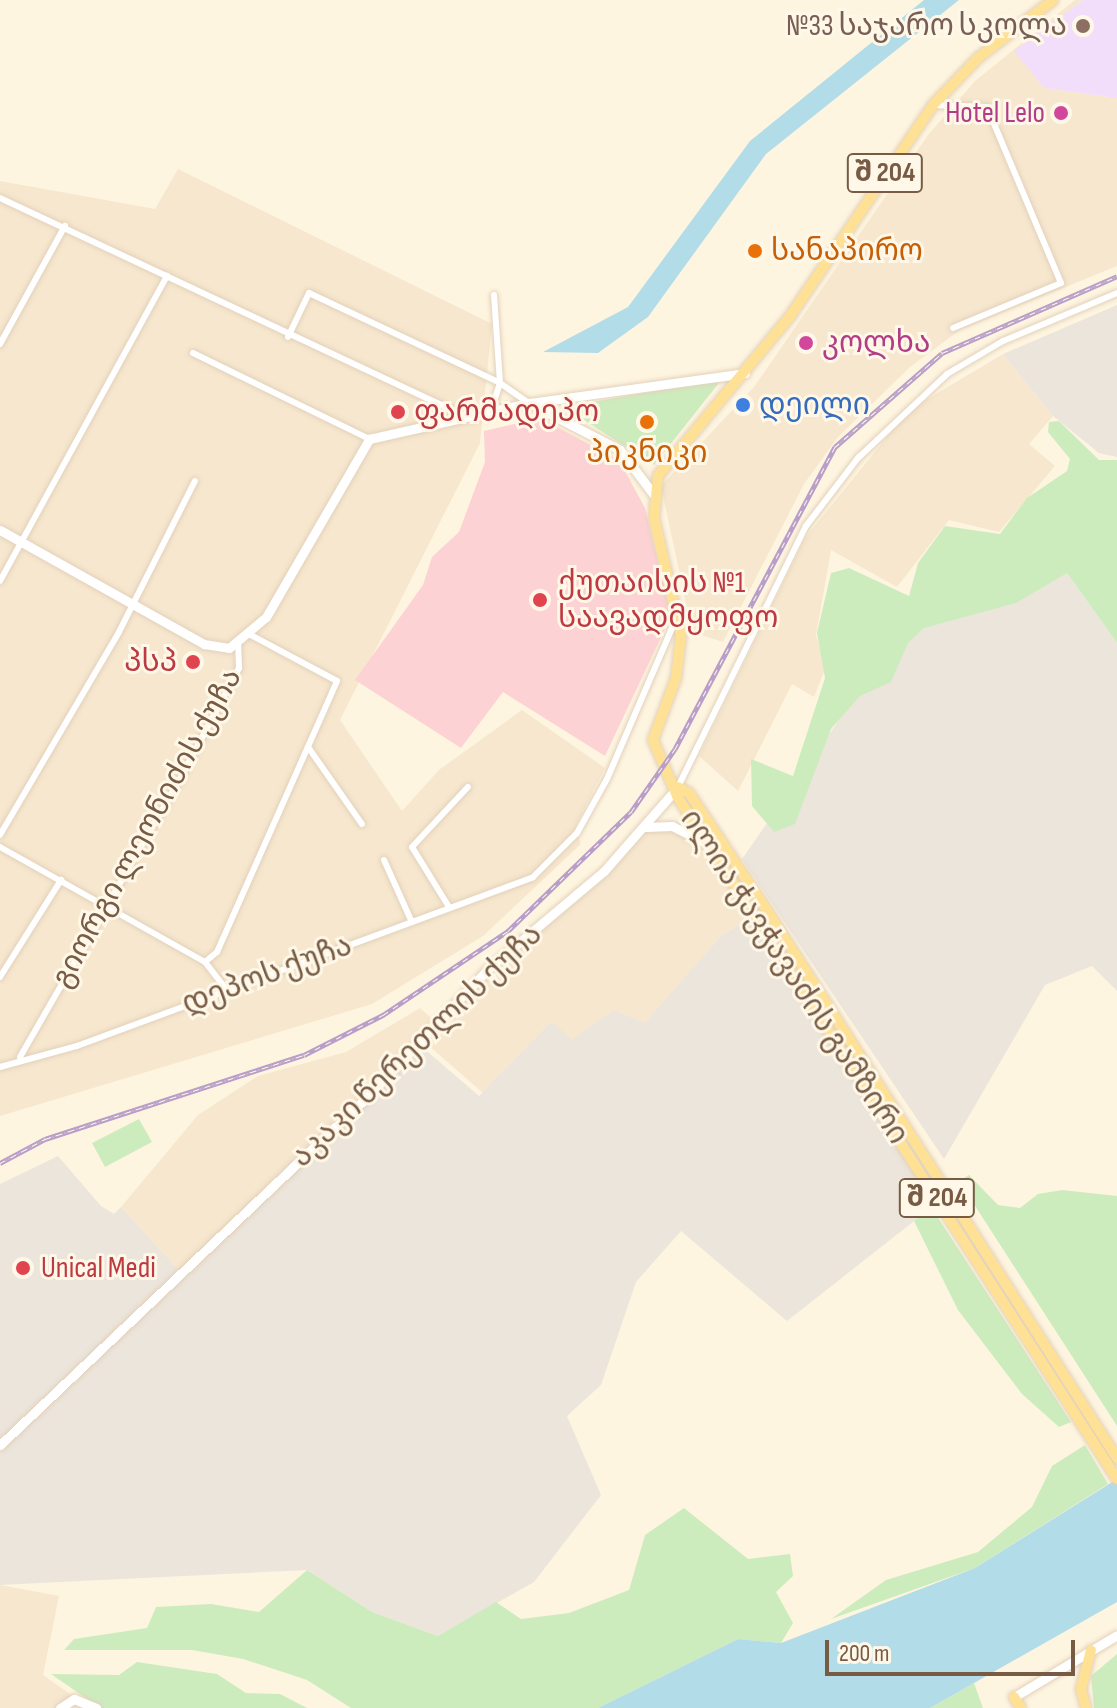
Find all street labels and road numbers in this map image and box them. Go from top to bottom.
road number: შ 204 [845,149,925,197]
street label: გიორგი ლეონიძის ქუჩა [44,662,250,994]
street label: ილია ჭავჭავაძის გამზირი [672,803,916,1151]
street label: აკაკი წერეთლის ქუჩა [284,917,550,1175]
street label: დეპოს ქუჩა [177,928,357,1022]
road number: შ 204 [897,1174,977,1222]

